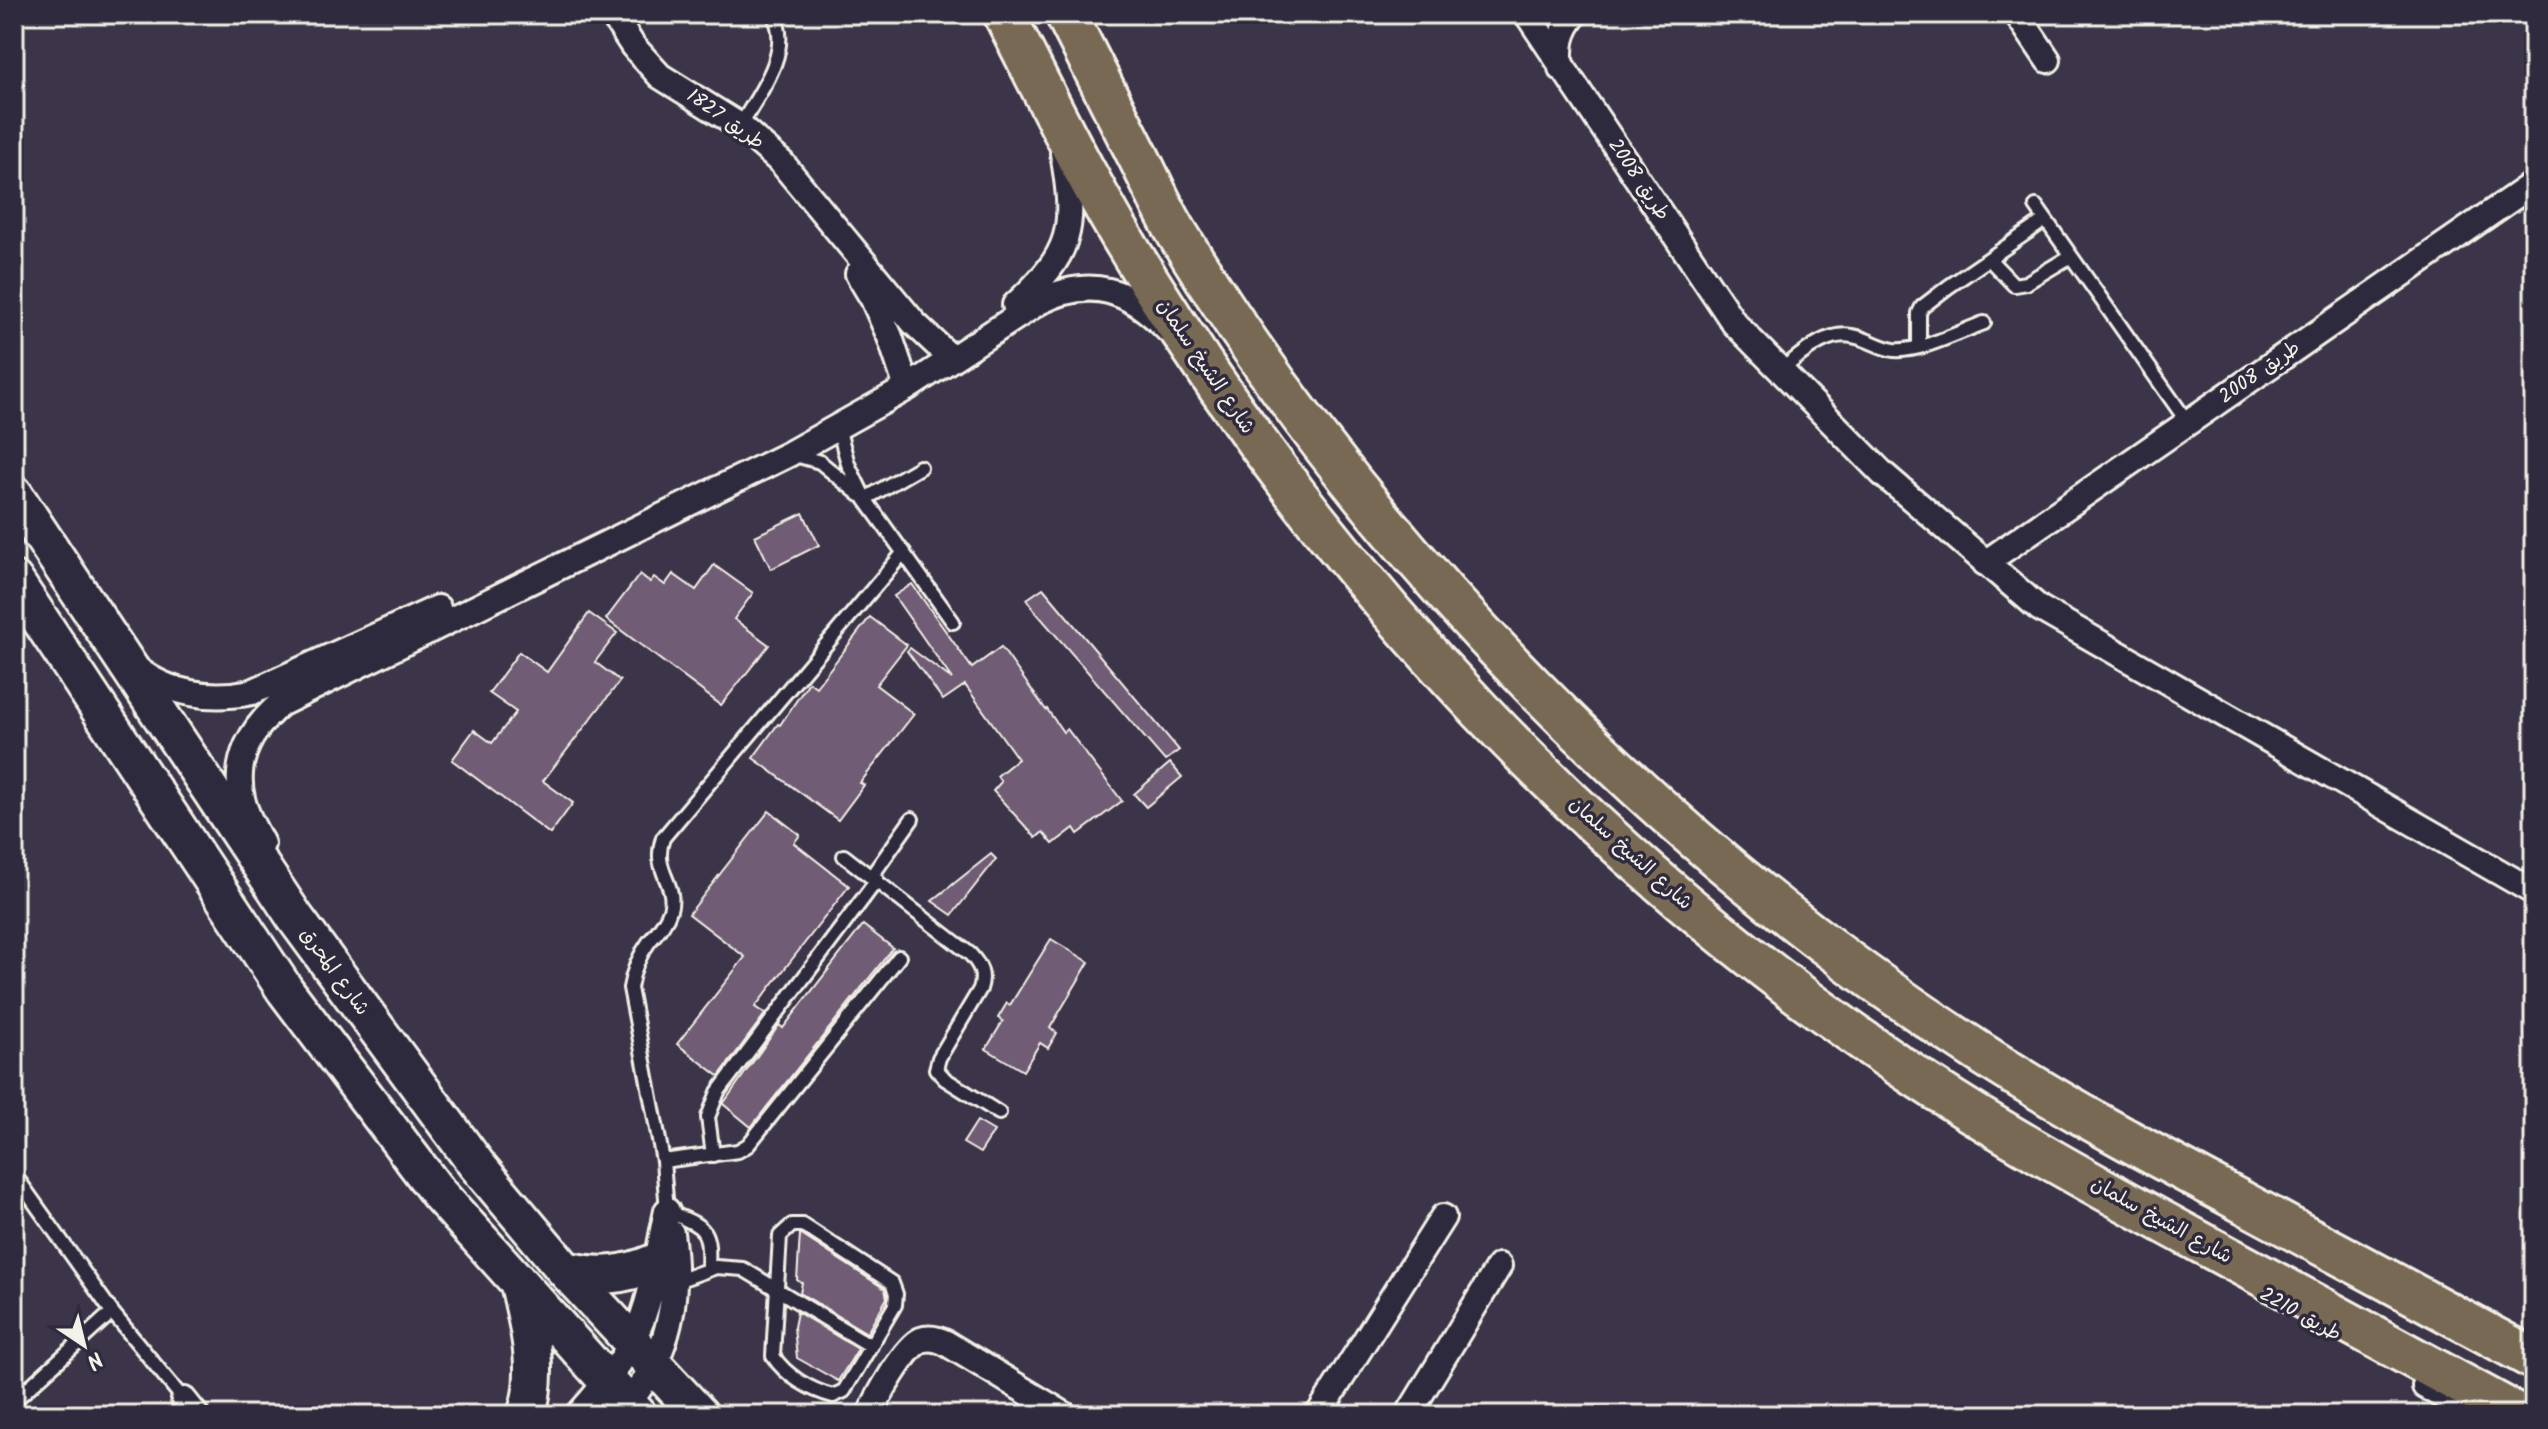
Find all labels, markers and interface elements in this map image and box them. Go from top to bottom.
street label: طريق 1827 [679,81,771,159]
street label: طريق 2008 [1599,132,1677,228]
street label: شارع الشيخ سلمان [1148,293,1262,441]
street label: طريق 2008 [2212,333,2308,413]
street label: شارع الشيخ سلمان [1561,789,1699,919]
street label: شارع المحرق [291,921,377,1023]
street label: شارع الشيخ سلمان [2084,1169,2238,1273]
street label: طريق 2210 [2253,1279,2347,1351]
north arrow [44,1305,124,1385]
text: N [78,1341,110,1378]

